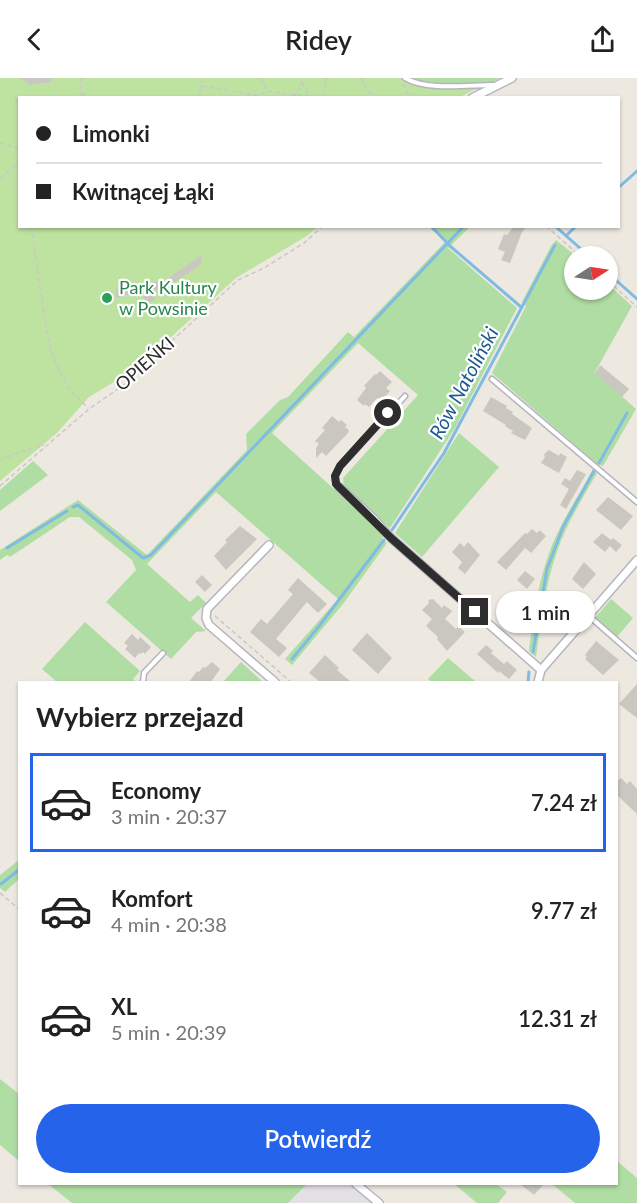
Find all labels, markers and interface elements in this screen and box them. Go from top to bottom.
icon: back [18,23,51,56]
text: Ridey [285,23,352,56]
icon: share [586,23,619,56]
text: Limonki [72,120,150,147]
text: Kwitnącej Łąki [72,178,214,205]
north arrow [564,246,618,300]
map controls [564,246,618,300]
place label: Park Kultury w Powsinie [119,276,218,319]
marker: Park Kultury w Powsinie [100,291,114,305]
water label: Rów Natoliński [424,322,503,443]
street label: OPIEŃKI [110,332,178,395]
route start [374,399,401,426]
callout: 1 min [496,591,595,633]
route end [461,598,488,625]
text: 1 min [521,600,570,624]
text: Wybierz przejazd [36,700,244,733]
icon: car [39,776,93,830]
text: Economy [111,777,201,804]
text: 7.24 zł [531,789,597,816]
text: 3 min · 20:37 [111,804,227,828]
icon: car [39,884,93,938]
text: Komfort [111,885,193,912]
text: 9.77 zł [531,897,597,924]
text: 4 min · 20:38 [111,912,227,936]
icon: car [39,992,93,1046]
text: XL [111,993,137,1020]
text: 12.31 zł [518,1005,597,1032]
text: 5 min · 20:39 [111,1020,227,1044]
button: Potwierdź [36,1104,600,1173]

